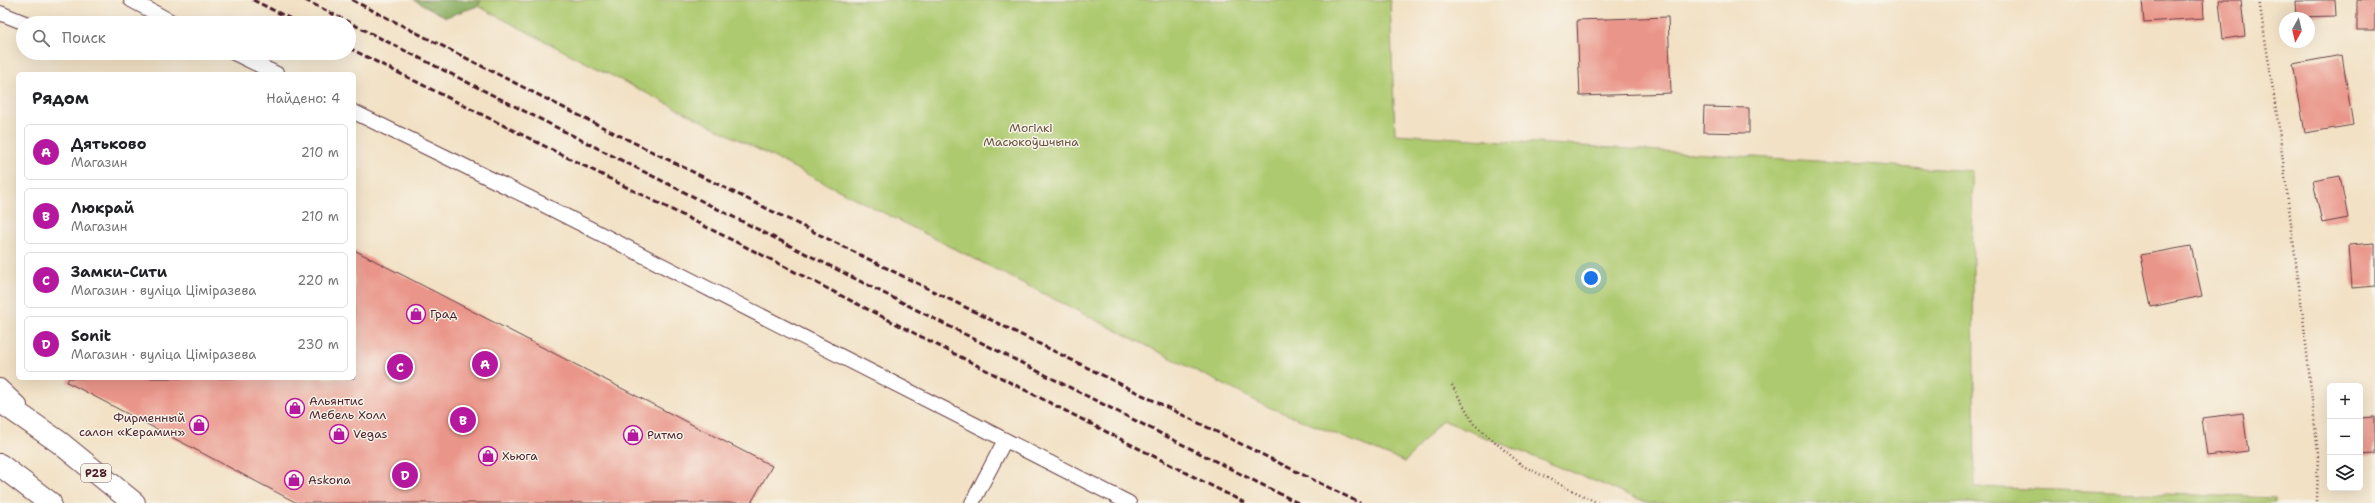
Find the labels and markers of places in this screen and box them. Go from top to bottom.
shop icon: Град [405,303,427,325]
place label: Град [430,306,457,322]
pin: A [472,349,498,379]
pin: C [387,352,413,382]
place label: Альянтис Мебель Холл [309,393,387,423]
shop icon: Альянтис Мебель Холл [284,397,306,419]
pin: B [450,405,476,435]
place label: Фирменный салон «Керамин» [79,410,185,440]
shop icon: Фирменный салон «Керамин» [188,414,210,436]
shop icon: Vegas [328,423,350,445]
shop icon: Ритмо [622,424,644,446]
place label: Vegas [353,426,388,442]
place label: Ритмо [647,427,683,443]
shop icon: Хьюга [477,445,499,467]
place label: Хьюга [502,448,538,464]
pin: D [392,460,418,490]
shop icon: Askona [283,469,305,491]
place label: Askona [308,472,351,488]

